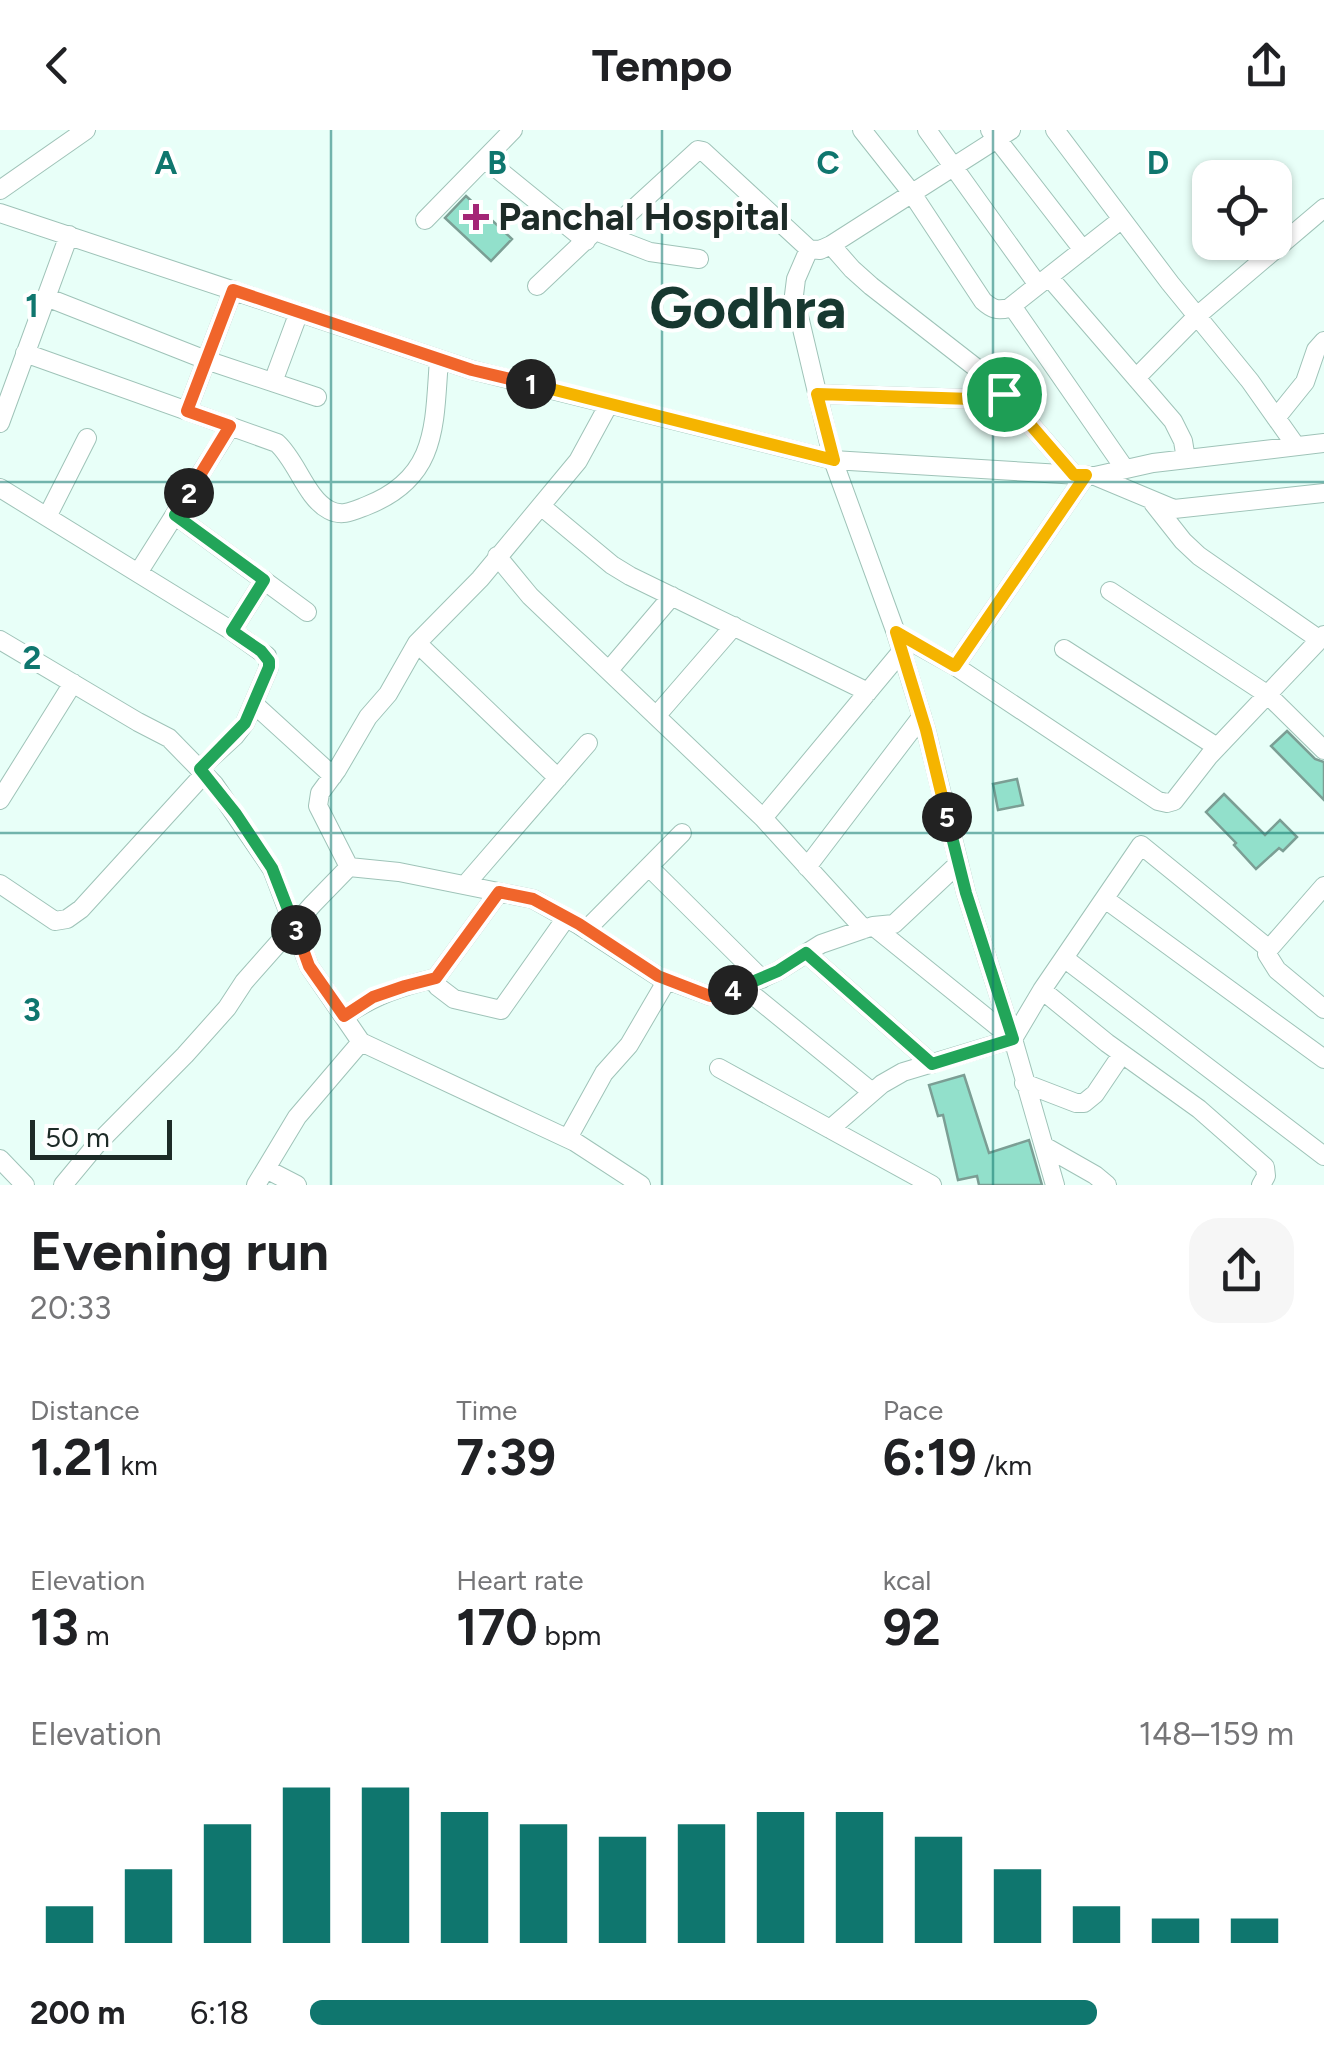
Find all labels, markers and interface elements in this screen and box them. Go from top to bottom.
icon: back [30,38,85,93]
text: Tempo [592,38,732,92]
icon: share [1239,38,1294,93]
text: A [155,144,178,182]
text: B [487,144,507,182]
text: C [816,144,840,182]
text: D [1147,144,1169,182]
map controls [1192,160,1292,260]
button: locate [1192,160,1292,260]
place label: Panchal Hospital [498,194,789,240]
marker: Panchal Hospital [463,204,489,230]
district label: Godhra [649,273,847,343]
text: 1 [25,287,39,325]
pin [962,352,1047,437]
pin: 1 [506,359,556,409]
text: 1 [525,367,537,401]
icon: arrive [977,367,1032,422]
pin: 2 [164,468,214,518]
text: 2 [181,476,197,510]
text: 2 [23,639,41,677]
pin: 5 [922,792,972,842]
text: 5 [939,800,955,834]
pin: 3 [271,905,321,955]
text: 3 [288,913,304,947]
pin: 4 [708,965,758,1015]
text: 4 [724,973,742,1007]
text: 3 [23,991,41,1029]
scale bar [30,1115,172,1160]
text: 50 m [45,1120,110,1154]
text: Evening run [30,1218,329,1284]
button: share [1189,1218,1294,1323]
text: 20:33 [30,1289,111,1327]
text: Distance [30,1393,140,1427]
text: Time [456,1393,517,1427]
text: Pace [883,1393,943,1427]
text: 1.21 [30,1427,114,1488]
text: 7:39 [456,1427,556,1488]
text: 6:19 [883,1427,977,1488]
text: km [114,1448,158,1482]
text: /km [977,1448,1032,1482]
text: Elevation [30,1563,145,1597]
text: Heart rate [456,1563,583,1597]
text: kcal [883,1563,932,1597]
text: 13 [30,1597,79,1658]
text: 170 [456,1597,538,1658]
text: 92 [883,1597,941,1658]
text: m [79,1618,110,1652]
text: bpm [538,1618,601,1652]
text: Elevation [30,1715,162,1753]
text: 148–159 m [1139,1715,1294,1753]
text: 200 m [30,1994,126,2032]
text: 6:18 [190,1994,249,2032]

